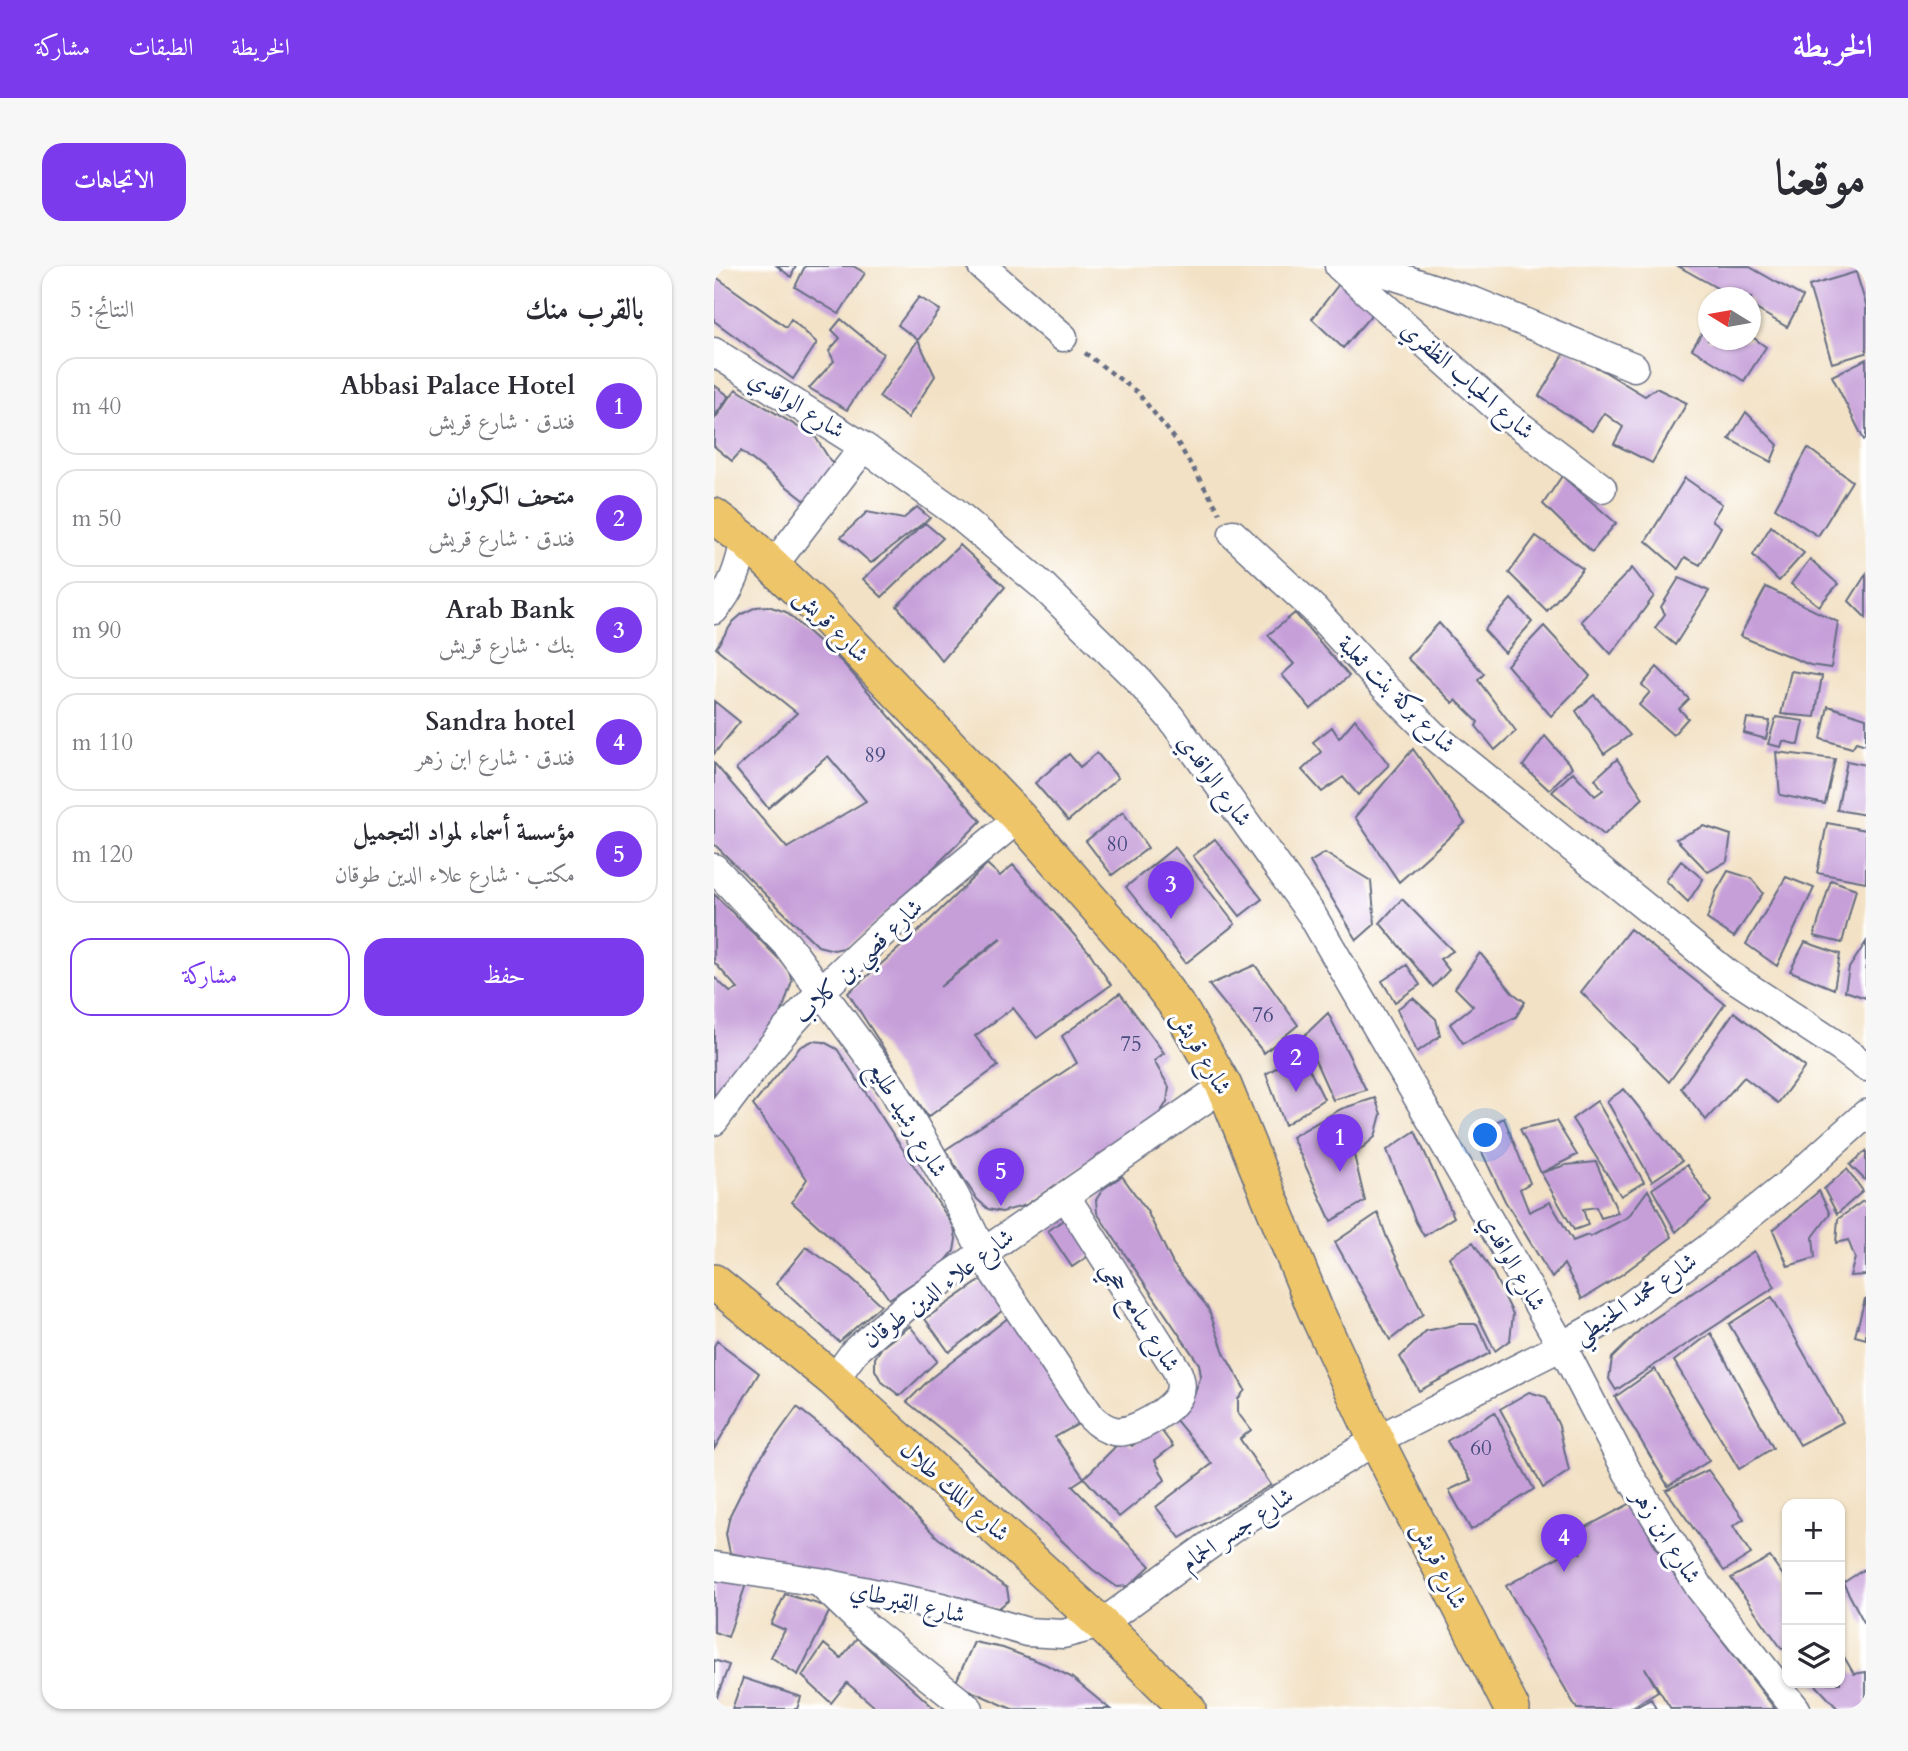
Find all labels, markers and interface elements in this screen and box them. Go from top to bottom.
text: الخريطة [1793,24,1873,69]
text: مشاركة [35,31,90,64]
text: الطبقات [128,31,194,64]
text: الخريطة [232,31,290,64]
button: الاتجاهات [42,143,186,221]
text: موقعنا [1774,145,1866,212]
north arrow [1698,287,1761,350]
text: بالقرب منك [525,289,644,330]
text: النتائج: 5 [70,294,134,325]
street label: شارع الحباب الظفري [1392,313,1541,450]
street label: شارع الواقدي [741,362,851,450]
text: Abbasi Palace Hotel [340,368,575,403]
text: 40 m [72,391,121,422]
text: 1 [613,391,625,422]
text: فندق · شارع قريش [428,406,575,437]
text: متحف الكروان [446,478,575,513]
text: 50 m [72,503,121,534]
text: 2 [613,503,625,534]
text: فندق · شارع قريش [428,523,575,554]
street label: شارع قريش [785,581,876,672]
text: Arab Bank [446,592,575,627]
text: 90 m [72,615,121,646]
text: 3 [613,615,625,646]
street label: شارع بركة بنت ثعلبة [1328,628,1463,763]
text: بنك · شارع قريش [439,630,575,661]
text: Sandra hotel [425,704,575,739]
text: 110 m [72,727,133,758]
text: 4 [613,727,625,758]
street label: شارع الواقدي [1167,727,1260,835]
house number: 89 [864,741,886,770]
text: فندق · شارع ابن زهر [416,742,575,773]
text: مؤسسة أسماء لمواد التجميل [352,814,575,849]
house number: 80 [1106,830,1128,859]
text: 120 m [72,839,133,870]
text: 5 [613,839,625,870]
text: مكتب · شارع علاء الدين طوقان [334,859,575,890]
pin: 3 [1148,861,1194,919]
street label: شارع قصي بن كلاب [786,891,934,1035]
button: مشاركة [70,938,350,1016]
button: حفظ [364,938,644,1016]
house number: 76 [1252,1001,1274,1030]
street label: شارع قريش [1161,1003,1239,1103]
house number: 75 [1120,1030,1142,1059]
pin: 2 [1273,1034,1319,1092]
street label: شارع رشيد طليع [855,1055,955,1186]
pin: 1 [1317,1114,1363,1172]
your location [1468,1118,1502,1152]
pin: 5 [978,1148,1024,1206]
street label: شارع الواقدي [1469,1207,1554,1319]
street label: شارع علاء الدين طوقان [856,1221,1023,1359]
street label: شارع محمد الحنيطي [1567,1245,1707,1357]
street label: شارع سامع حجي [1088,1254,1188,1382]
street label: شارع الملك طلال [891,1433,1017,1552]
house number: 60 [1470,1434,1492,1463]
street label: شارع جسر الحمام [1174,1479,1303,1583]
street label: شارع ابن زهر [1620,1480,1709,1592]
map controls [1782,1499,1845,1688]
button: + [1782,1499,1845,1562]
pin: 4 [1541,1514,1587,1572]
street label: شارع قريش [1401,1516,1475,1616]
button: − [1782,1562,1845,1625]
street label: شارع القبرطاي [846,1573,969,1635]
button: layers [1782,1625,1845,1688]

